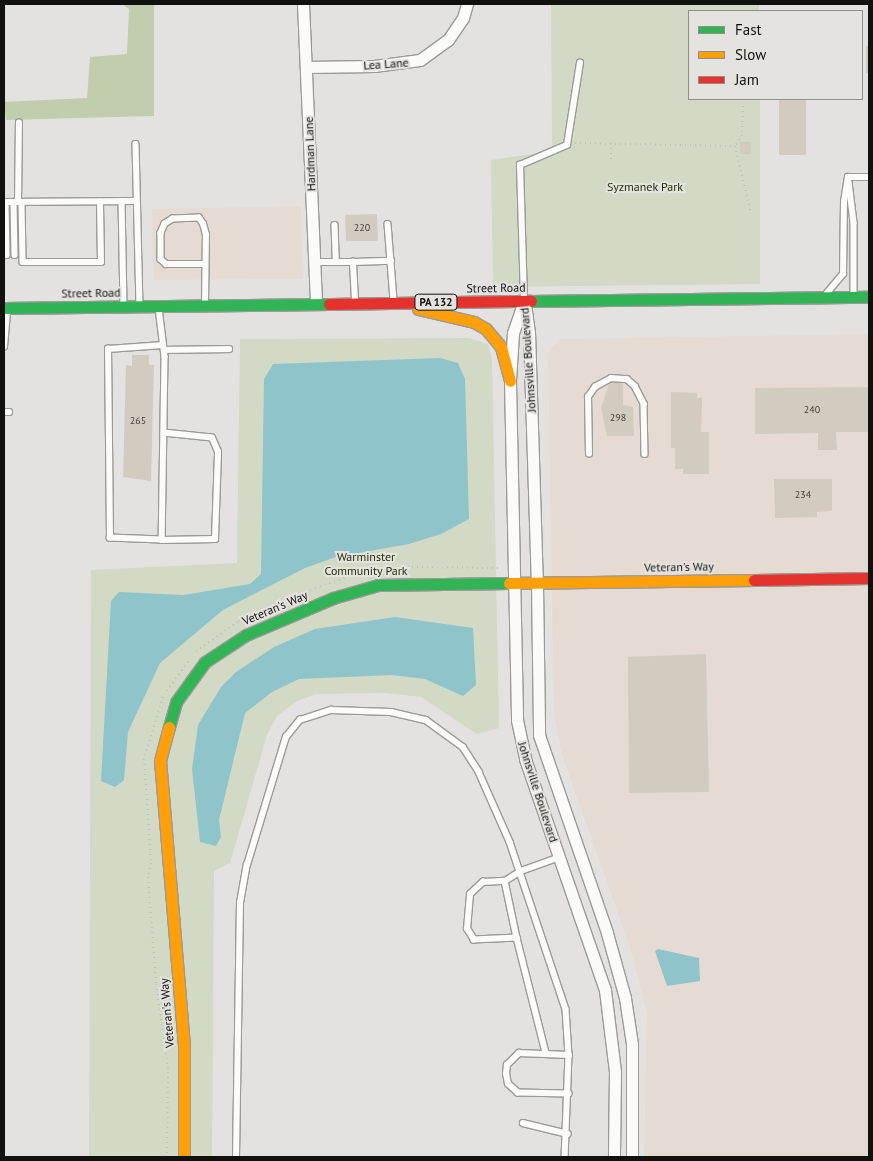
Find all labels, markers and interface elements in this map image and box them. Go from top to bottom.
legend [688,10,863,100]
text: Fast [735,20,762,39]
text: Slow [735,45,766,64]
street label: Lea Lane [363,55,409,73]
text: Jam [735,70,759,89]
street label: Hardman Lane [302,116,318,192]
park label: Syzmanek Park [607,180,683,194]
house number: 220 [354,222,370,234]
street label: Street Road [466,280,526,296]
street label: Street Road [61,285,121,301]
road number: PA 132 [414,294,458,310]
street label: Johnsville Boulevard [517,307,539,413]
house number: 240 [804,404,820,416]
house number: 298 [610,412,626,424]
house number: 265 [130,415,146,427]
house number: 234 [795,489,811,501]
park label: Warminster Community Park [324,550,408,578]
street label: Veteran's Way [644,559,714,575]
street label: Veteran's Way [240,588,310,628]
street label: Johnsville Boulevard [515,740,561,844]
street label: Veteran's Way [157,978,177,1048]

